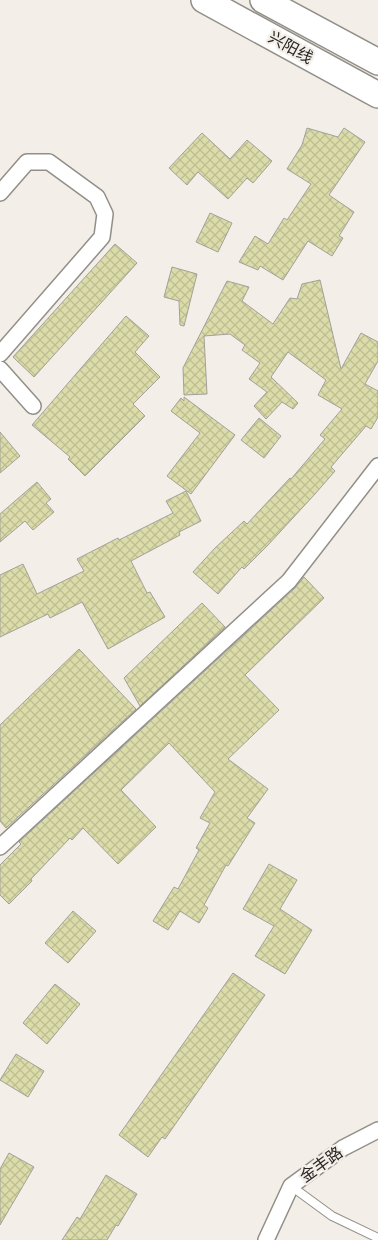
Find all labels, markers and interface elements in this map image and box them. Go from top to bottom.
street label: 兴阳线 [265,26,317,68]
street label: 金丰路 [295,1141,347,1187]

